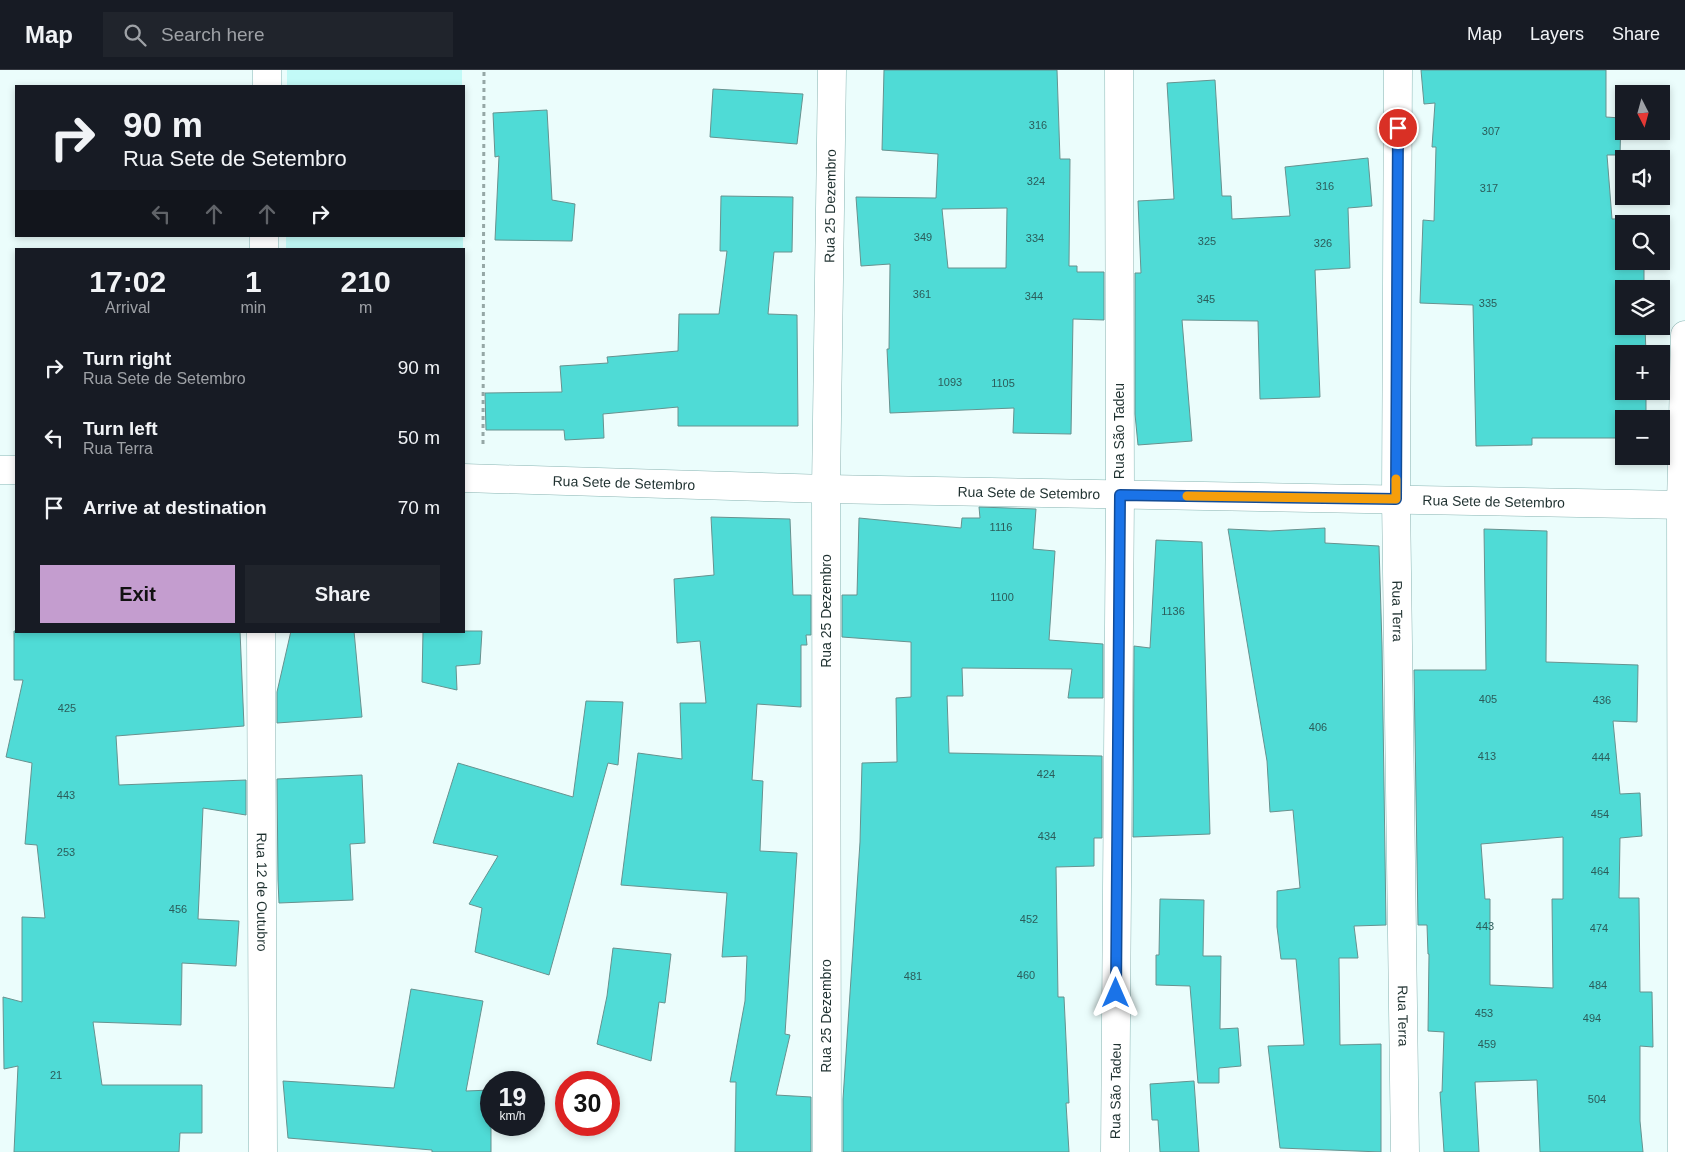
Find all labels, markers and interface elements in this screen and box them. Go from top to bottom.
search box [103,12,453,57]
text: Map [25,21,73,48]
icon: search [121,21,149,49]
text: Search here [161,24,265,45]
text: Map [1467,24,1502,44]
text: Layers [1530,24,1584,44]
text: Share [1612,24,1660,44]
north arrow [1615,85,1670,140]
map controls [1615,85,1670,465]
icon: right [40,105,105,170]
text: 90 m [123,105,203,144]
pin [1377,107,1419,149]
icon: arrive [1384,114,1412,142]
house number: 316 [1029,119,1047,131]
house number: 307 [1482,125,1500,137]
text: Rua Sete de Setembro [123,146,347,171]
street label: Rua 25 Dezembro [821,149,839,263]
button: sound [1615,150,1670,205]
house number: 324 [1027,175,1045,187]
house number: 316 [1316,180,1334,192]
house number: 317 [1480,182,1498,194]
icon: left [147,200,175,228]
icon: ahead [200,200,228,228]
icon: ahead [253,200,281,228]
icon: right [306,200,334,228]
button: search [1615,215,1670,270]
house number: 349 [914,231,932,243]
house number: 334 [1026,232,1044,244]
house number: 325 [1198,235,1216,247]
house number: 326 [1314,237,1332,249]
text: 17:02 [89,265,166,298]
text: 1 [245,265,262,298]
text: 210 [341,265,391,298]
button: layers [1615,280,1670,335]
house number: 361 [913,288,931,300]
house number: 344 [1025,290,1043,302]
house number: 345 [1197,293,1215,305]
house number: 335 [1479,297,1497,309]
text: Arrival [105,299,150,316]
text: min [240,299,266,316]
text: m [359,299,372,316]
button: + [1615,345,1670,400]
text: Turn right [83,348,171,369]
icon: right [40,354,68,382]
text: 90 m [398,357,440,378]
text: Rua Sete de Setembro [83,370,246,387]
house number: 1093 [938,376,962,388]
house number: 1105 [991,377,1015,389]
street label: Rua São Tadeu [1111,383,1127,479]
button: − [1615,410,1670,465]
text: Turn left [83,418,158,439]
icon: left [40,424,68,452]
text: 50 m [398,427,440,448]
text: Rua Terra [83,440,153,457]
street label: Rua Sete de Setembro [552,473,696,493]
street label: Rua Sete de Setembro [957,483,1100,502]
street label: Rua Sete de Setembro [1422,492,1565,511]
icon: arrive [40,494,68,522]
text: Arrive at destination [83,497,267,518]
text: 70 m [398,497,440,518]
house number: 1116 [990,521,1012,533]
street label: Rua 25 Dezembro [818,554,834,668]
button: Exit [40,565,235,623]
button: Share [245,565,440,623]
street label: Rua Terra [1389,580,1406,642]
house number: 1100 [990,591,1014,603]
house number: 1136 [1161,605,1185,617]
house number: 405 [1479,693,1497,705]
house number: 436 [1593,694,1611,706]
house number: 425 [58,702,76,714]
house number: 406 [1309,721,1327,733]
house number: 413 [1478,750,1496,762]
house number: 444 [1592,751,1610,763]
house number: 424 [1037,768,1055,780]
house number: 443 [57,789,75,801]
house number: 454 [1591,808,1609,820]
house number: 434 [1038,830,1056,842]
street label: Rua 12 de Outubro [254,832,270,952]
house number: 253 [57,846,75,858]
house number: 464 [1591,865,1609,877]
house number: 456 [169,903,187,915]
house number: 452 [1020,913,1038,925]
house number: 443 [1476,920,1494,932]
house number: 474 [1590,922,1608,934]
street label: Rua 25 Dezembro [818,959,834,1073]
position arrow [1089,966,1141,1018]
house number: 460 [1017,969,1035,981]
house number: 481 [904,970,922,982]
house number: 484 [1589,979,1607,991]
street label: Rua Terra [1395,985,1412,1047]
house number: 453 [1475,1007,1493,1019]
house number: 494 [1583,1012,1601,1024]
house number: 459 [1478,1038,1496,1050]
street label: Rua São Tadeu [1107,1043,1124,1139]
house number: 21 [50,1069,62,1081]
speed limit sign: 30 [555,1071,620,1136]
text: 19 [499,1083,526,1111]
house number: 504 [1588,1093,1606,1105]
text: km/h [499,1109,526,1123]

